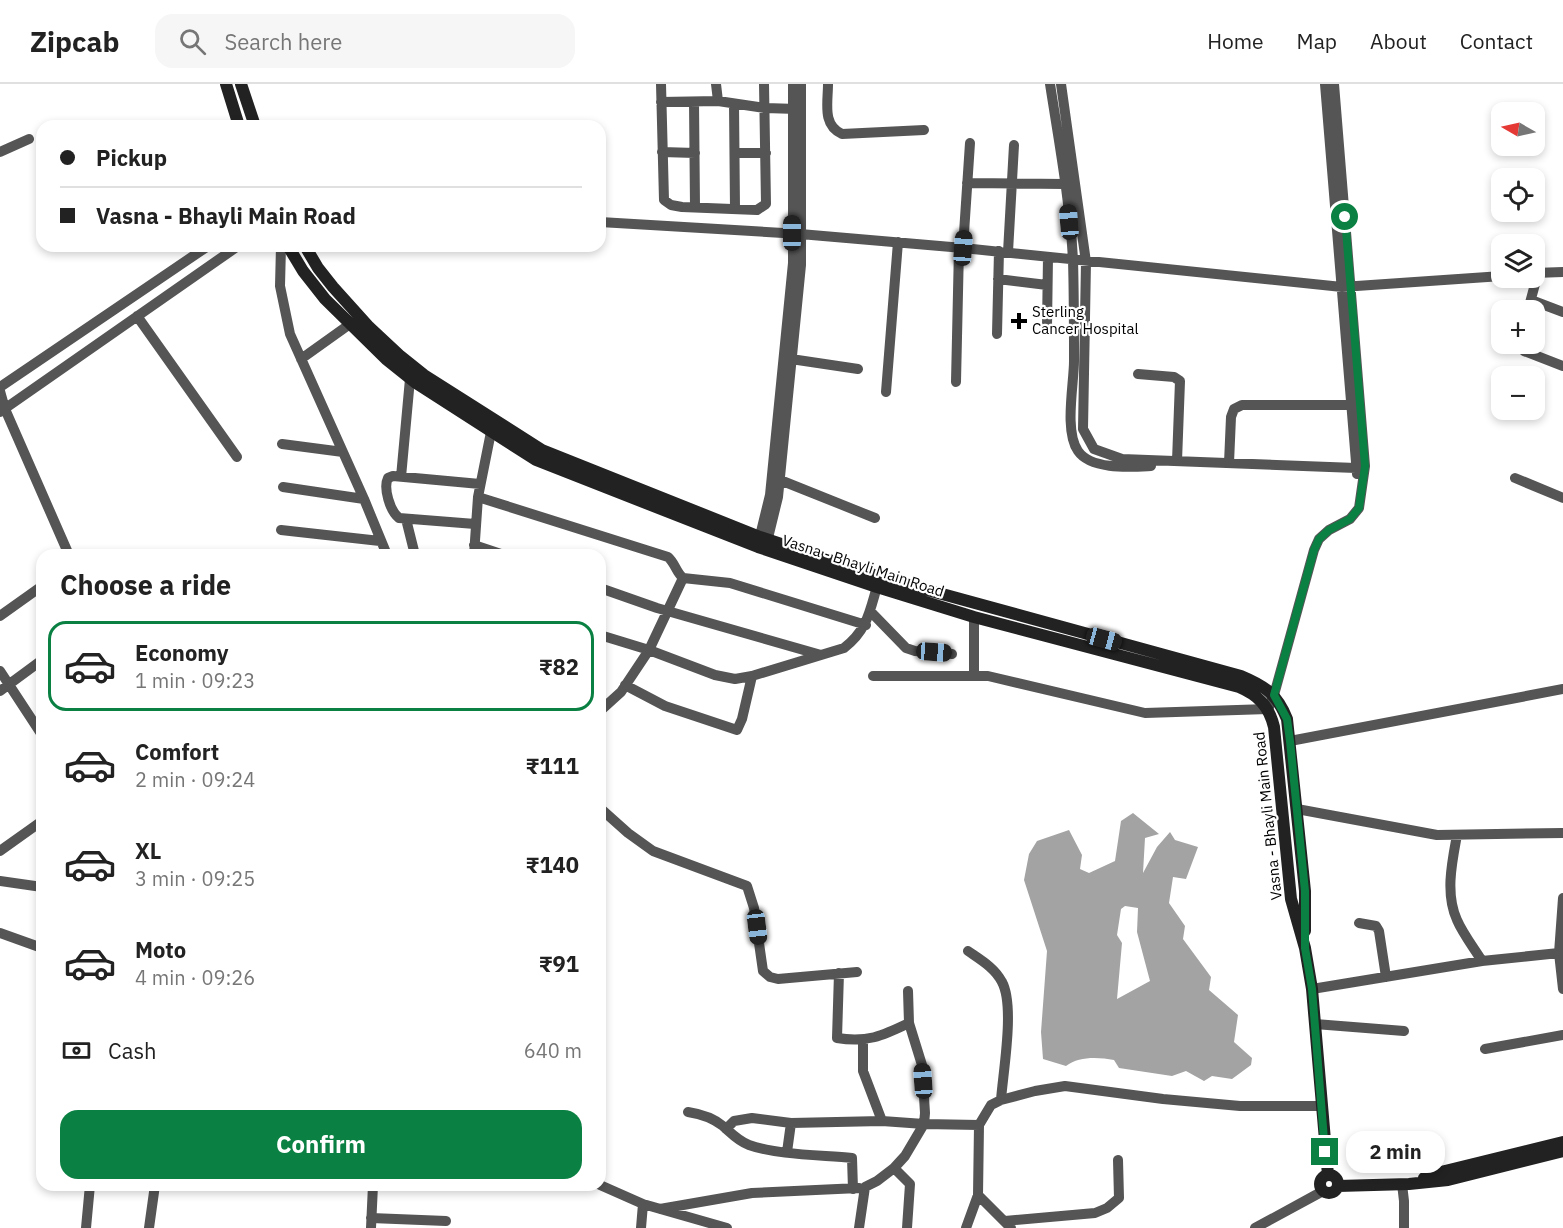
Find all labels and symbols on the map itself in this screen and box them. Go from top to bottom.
north arrow [1491,102,1545,156]
car [1058,203,1080,241]
route start [1331,203,1358,230]
car [783,215,801,251]
car [953,229,973,267]
place label: Sterling Cancer Hospital [1032,302,1139,338]
marker: Sterling Cancer Hospital [1010,312,1028,330]
street label: Vasna - Bhayli Main Road [780,530,947,601]
car [1084,626,1124,652]
car [915,642,953,662]
street label: Vasna - Bhayli Main Road [1249,731,1286,901]
car [746,908,768,946]
car [913,1062,933,1100]
callout: 2 min [1346,1131,1445,1173]
route end [1311,1138,1338,1165]

